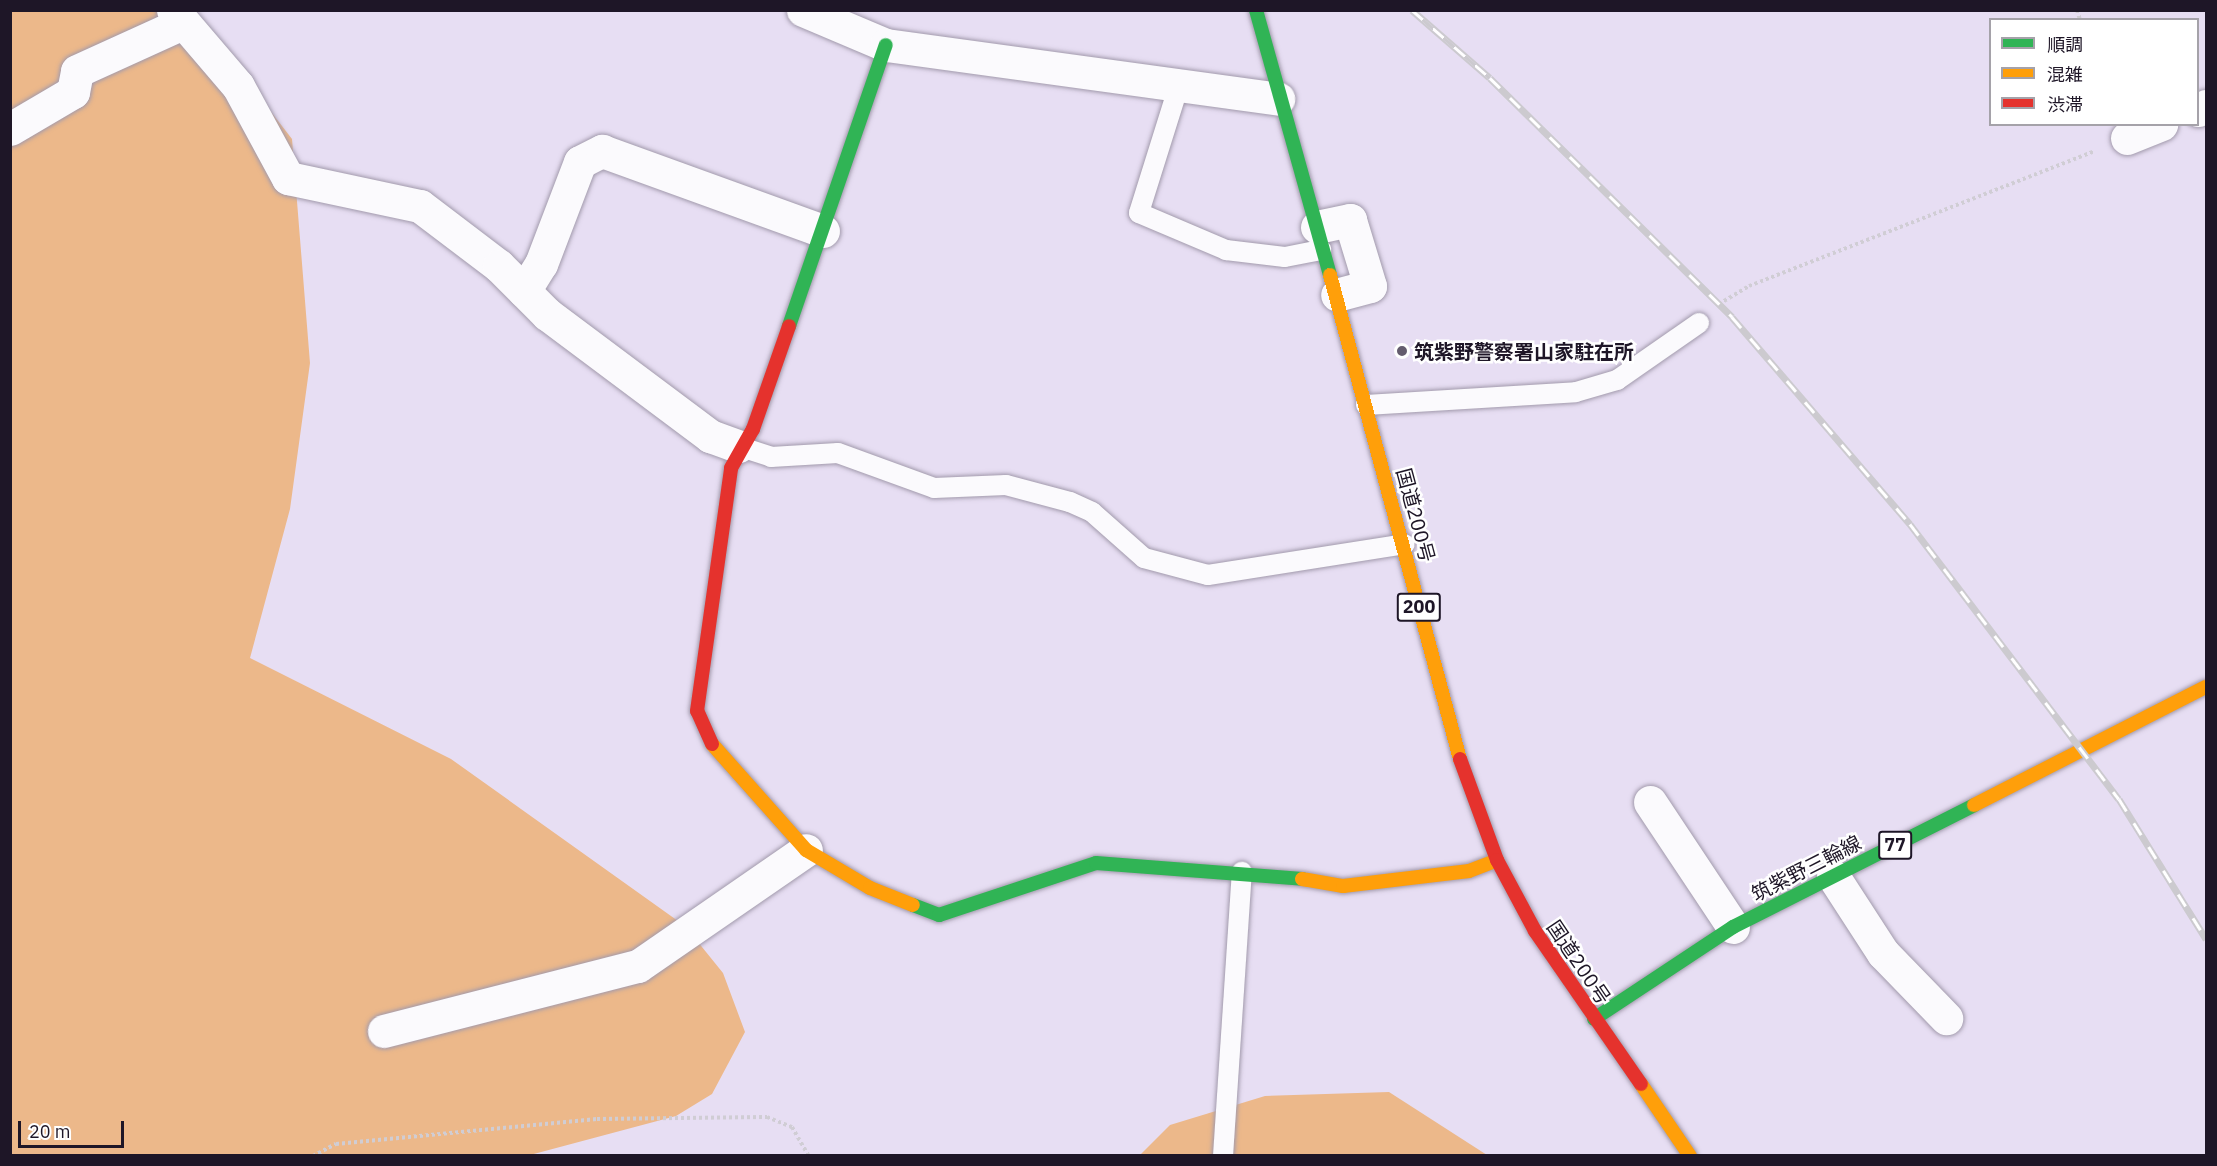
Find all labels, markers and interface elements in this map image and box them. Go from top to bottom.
legend [1989,18,2199,126]
text: 順調 [2047,33,2083,56]
text: 混雑 [2047,63,2083,86]
text: 渋滞 [2047,93,2083,116]
place label: 筑紫野警察署山家駐在所 [1414,339,1634,363]
marker: 筑紫野警察署山家駐在所 [1395,344,1409,358]
street label: 国道200号 [1392,466,1440,564]
road number: 200 [1396,592,1442,622]
street label: 筑紫野三輪線 [1747,830,1865,906]
road number: 77 [1877,830,1913,860]
street label: 国道200号 [1542,915,1616,1009]
scale bar [21,1109,128,1147]
text: 20 m [29,1120,71,1143]

